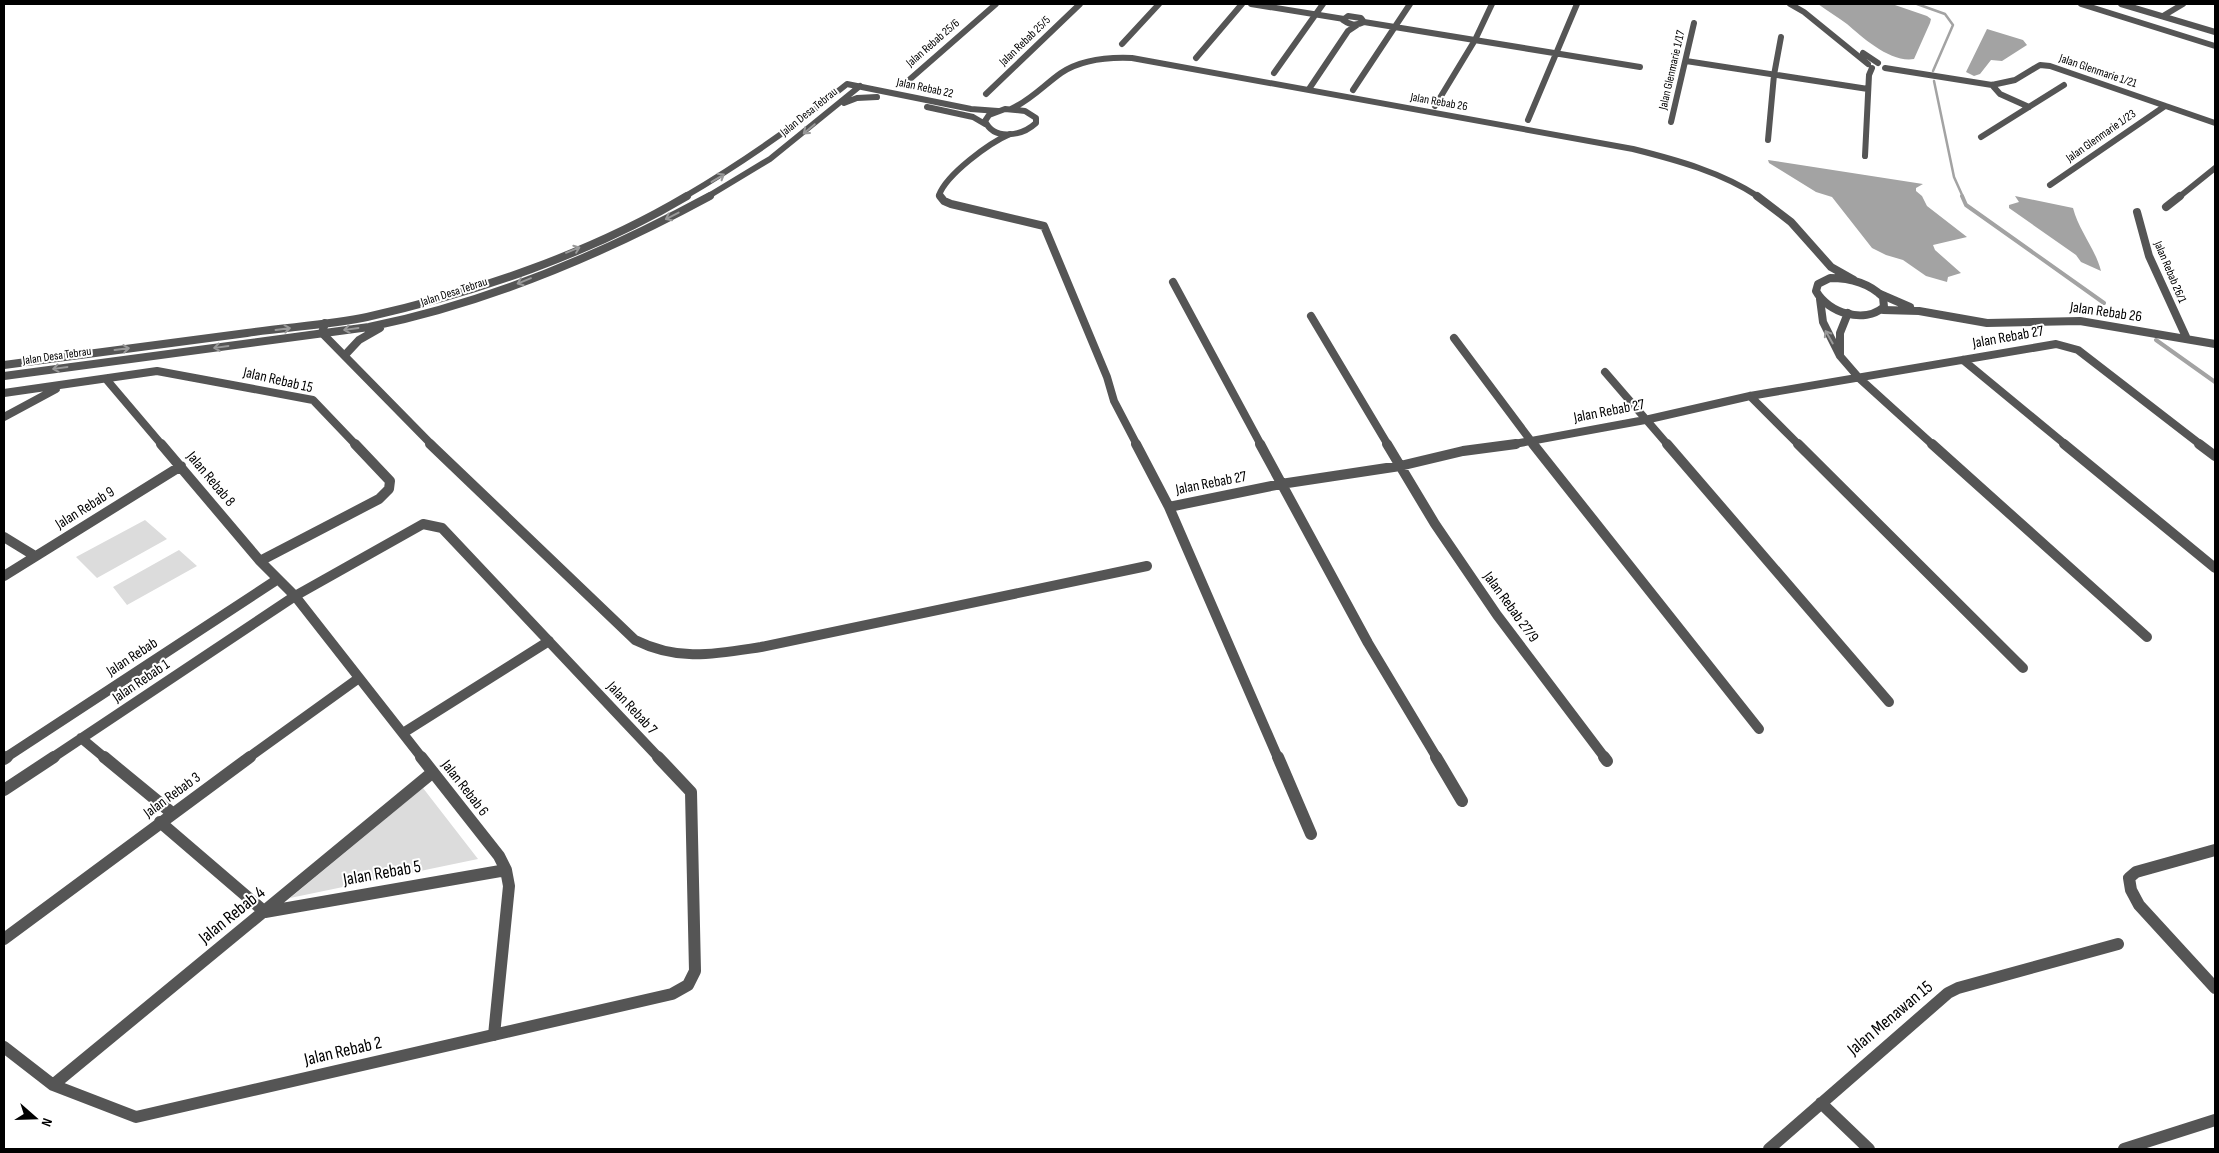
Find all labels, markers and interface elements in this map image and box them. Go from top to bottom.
street label: Jalan Rebab 25/5 [995,13,1054,70]
street label: Jalan Rebab 25/6 [902,16,963,71]
street label: Jalan Glenmarie 1/17 [1655,29,1688,112]
street label: Jalan Glenmarie 1/21 [2056,50,2139,92]
street label: Jalan Rebab 22 [894,74,955,101]
street label: Jalan Desa Tebrau [777,84,841,140]
street label: Jalan Rebab 26 [1408,89,1469,114]
street label: Jalan Glenmarie 1/23 [2062,106,2139,166]
one-way arrow [802,123,815,134]
one-way arrow [711,173,725,183]
one-way arrow [665,212,680,221]
street label: Jalan Rebab 26/1 [2150,238,2190,306]
one-way arrow [565,245,580,255]
street label: Jalan Desa Tebrau [418,274,489,310]
one-way arrow [516,278,531,287]
street label: Jalan Rebab 26 [2068,297,2143,326]
street label: Jalan Rebab 27 [1970,321,2045,353]
one-way arrow [274,324,290,334]
one-way arrow [343,325,359,335]
one-way arrow [1824,329,1834,344]
one-way arrow [214,342,230,352]
street label: Jalan Desa Tebrau [21,344,92,368]
one-way arrow [113,344,129,354]
street label: Jalan Rebab 15 [240,363,315,397]
one-way arrow [53,364,69,374]
street label: Jalan Rebab 27 [1571,395,1646,427]
street label: Jalan Rebab 8 [182,447,240,510]
street label: Jalan Rebab 27 [1173,467,1248,499]
street label: Jalan Rebab 9 [51,482,118,534]
street label: Jalan Rebab 27/9 [1478,567,1543,646]
street label: Jalan Rebab [102,633,161,681]
street label: Jalan Rebab 1 [108,655,174,708]
street label: Jalan Rebab 7 [602,677,661,738]
street label: Jalan Rebab 6 [437,755,493,820]
street label: Jalan Rebab 3 [139,768,204,823]
street label: Jalan Rebab 5 [340,856,423,890]
street label: Jalan Rebab 4 [194,882,270,949]
street label: Jalan Menawan 15 [1842,976,1937,1060]
street label: Jalan Rebab 2 [301,1032,384,1070]
north arrow [10,1093,60,1143]
text: N [37,1116,56,1129]

